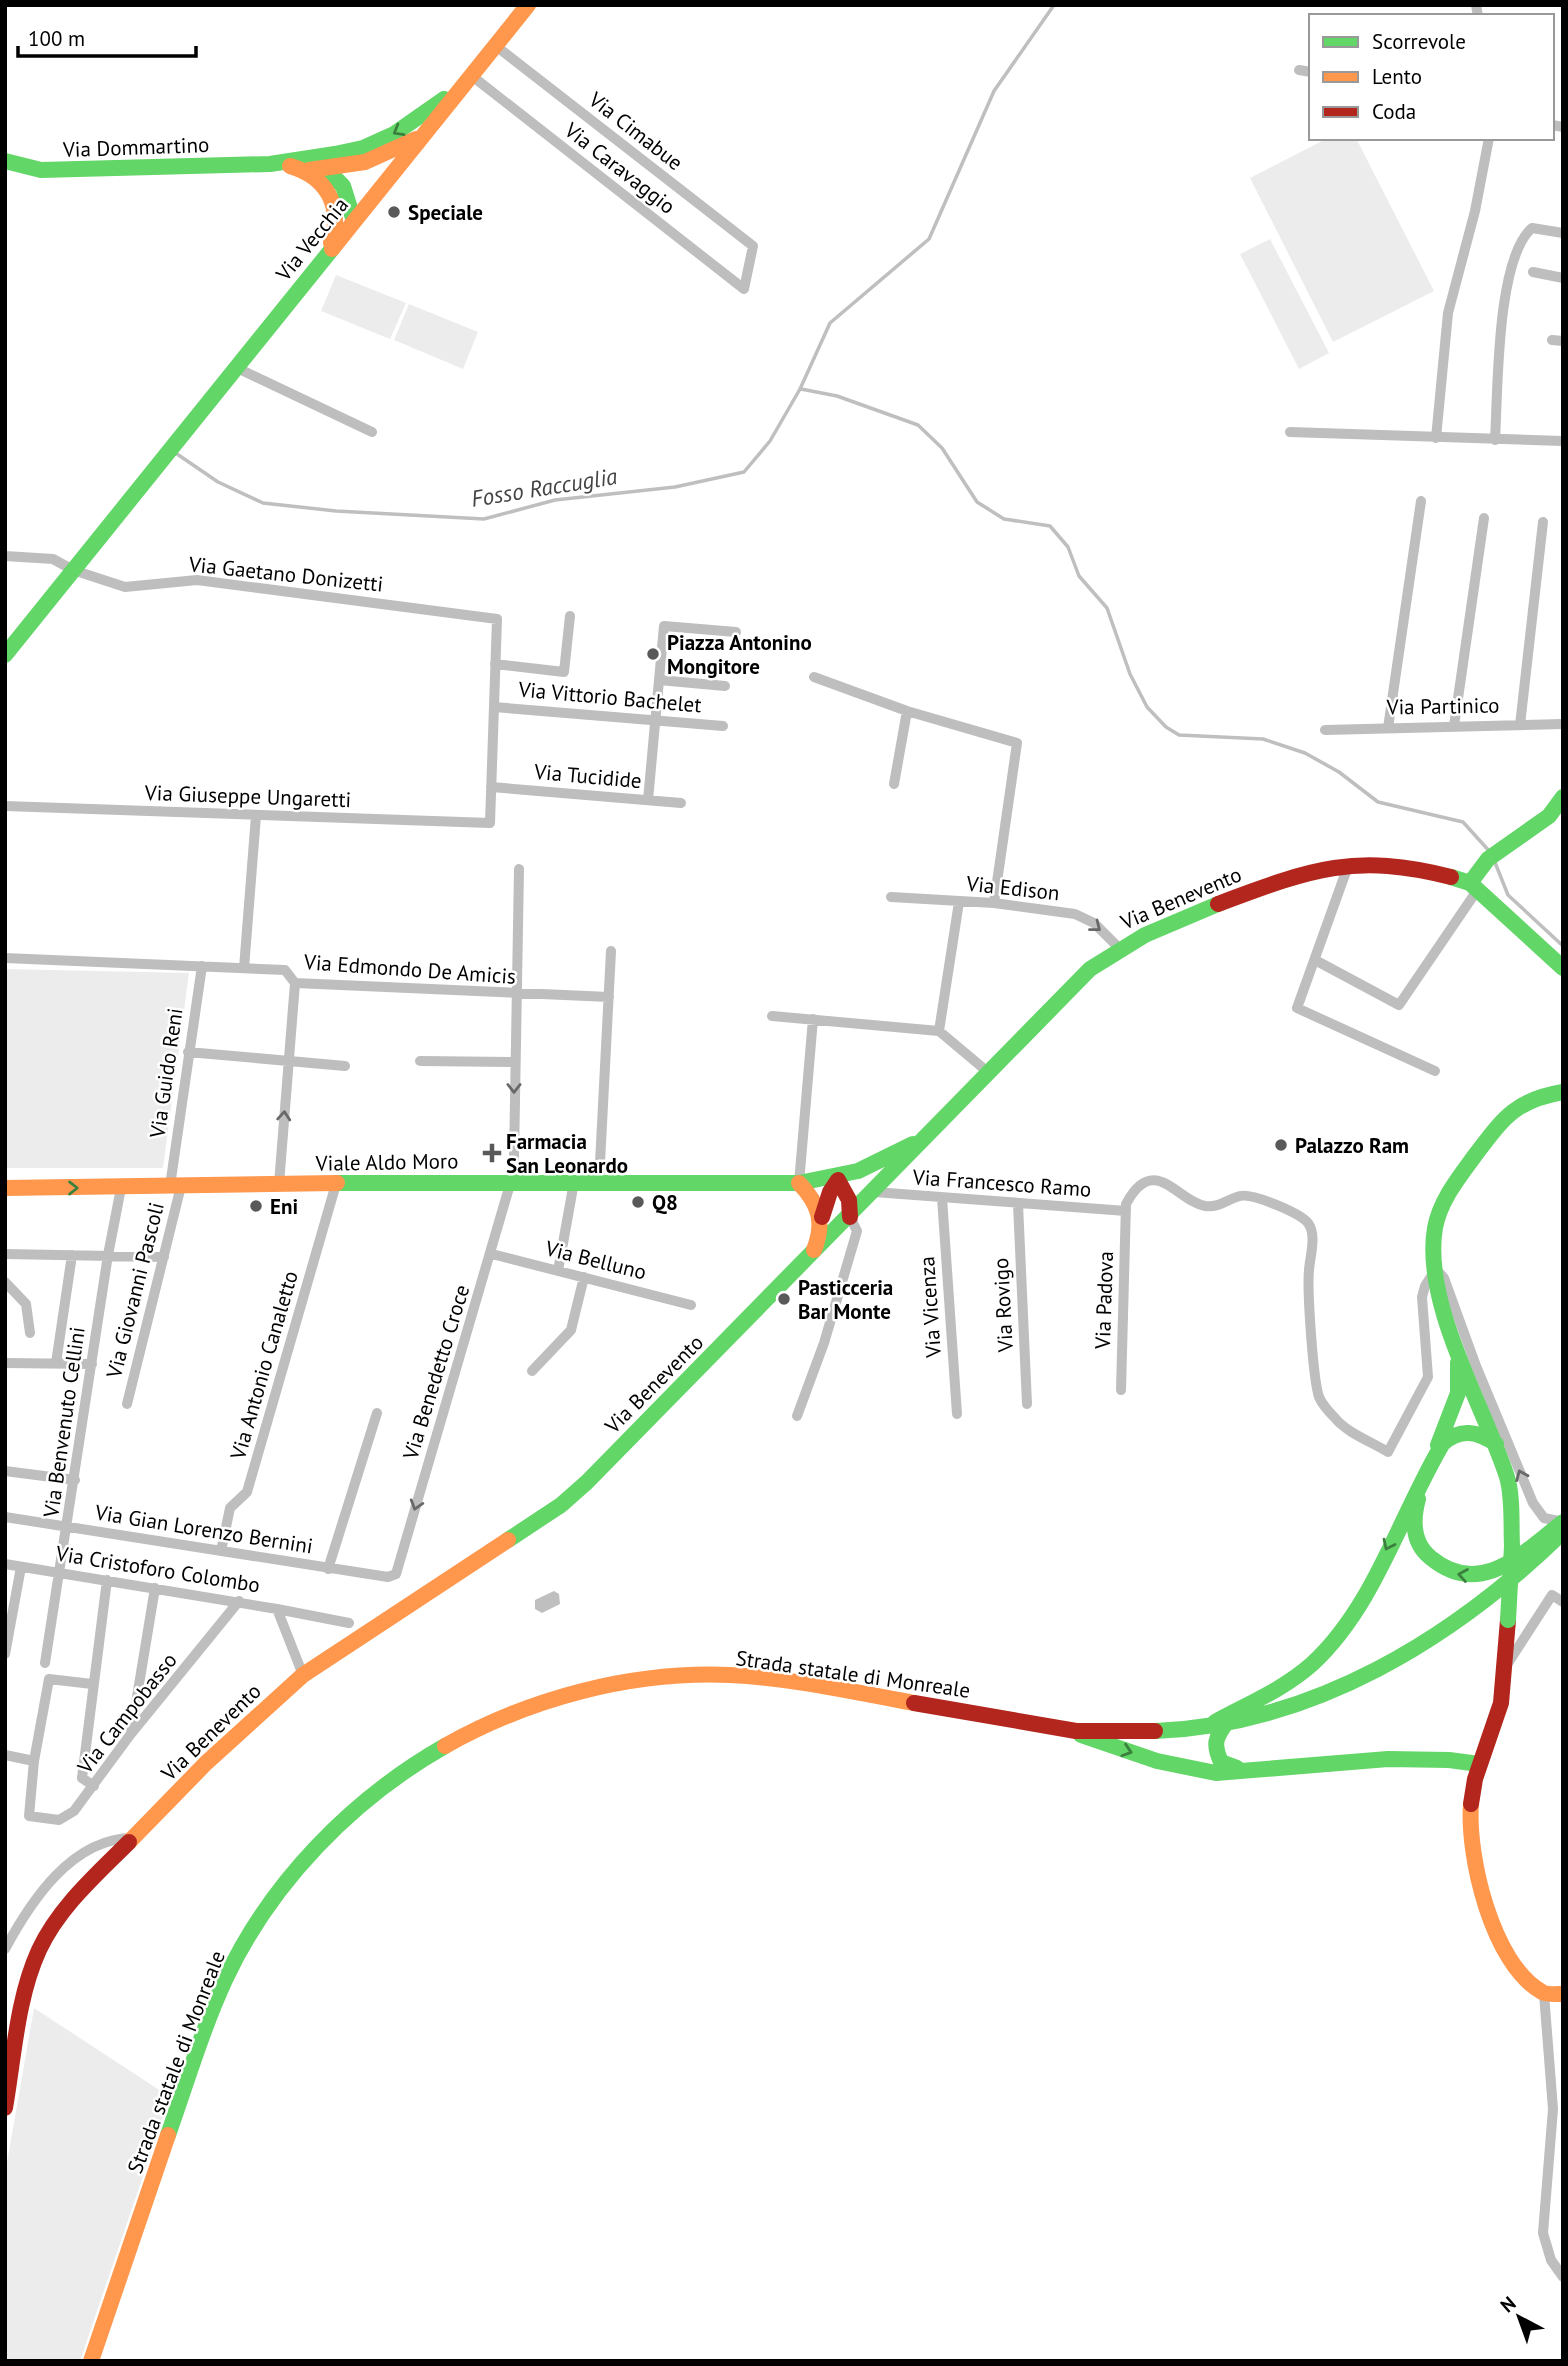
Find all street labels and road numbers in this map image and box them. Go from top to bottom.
street label: Via Cimabue [583,85,688,176]
street label: Via Caravaggio [558,116,681,220]
street label: Via Dommartino [61,131,210,163]
street label: Via Vecchia [269,192,354,287]
street label: Via Gaetano Donizetti [187,550,384,598]
street label: Via Vittorio Bachelet [516,675,703,718]
street label: Via Partinico [1385,692,1500,721]
street label: Via Tucidide [532,758,643,794]
street label: Via Giuseppe Ungaretti [143,779,352,813]
street label: Via Benevento [1116,860,1245,936]
street label: Via Edison [964,870,1061,906]
street label: Via Edmondo De Amicis [302,948,517,990]
street label: Via Guido Reni [143,1006,188,1141]
street label: Viale Aldo Moro [314,1147,459,1177]
street label: Via Francesco Ramo [911,1163,1092,1203]
street label: Via Giovanni Pascoli [100,1199,170,1382]
street label: Via Belluno [542,1234,649,1286]
street label: Via Padova [1089,1251,1119,1350]
street label: Via Vicenza [913,1255,947,1360]
street label: Via Rovigo [987,1257,1019,1354]
street label: Via Antonio Canaletto [224,1268,304,1463]
street label: Via Benedetto Croce [396,1281,475,1464]
street label: Via Benvenuto Cellini [37,1325,91,1520]
street label: Via Benevento [598,1329,709,1440]
street label: Via Gian Lorenzo Bernini [92,1498,315,1560]
street label: Via Cristoforo Colombo [53,1539,262,1598]
street label: Strada statale di Monreale [734,1644,972,1704]
street label: Via Campobasso [71,1647,183,1780]
street label: Via Benevento [155,1678,267,1787]
street label: Strada statale di Monreale [121,1947,231,2177]

